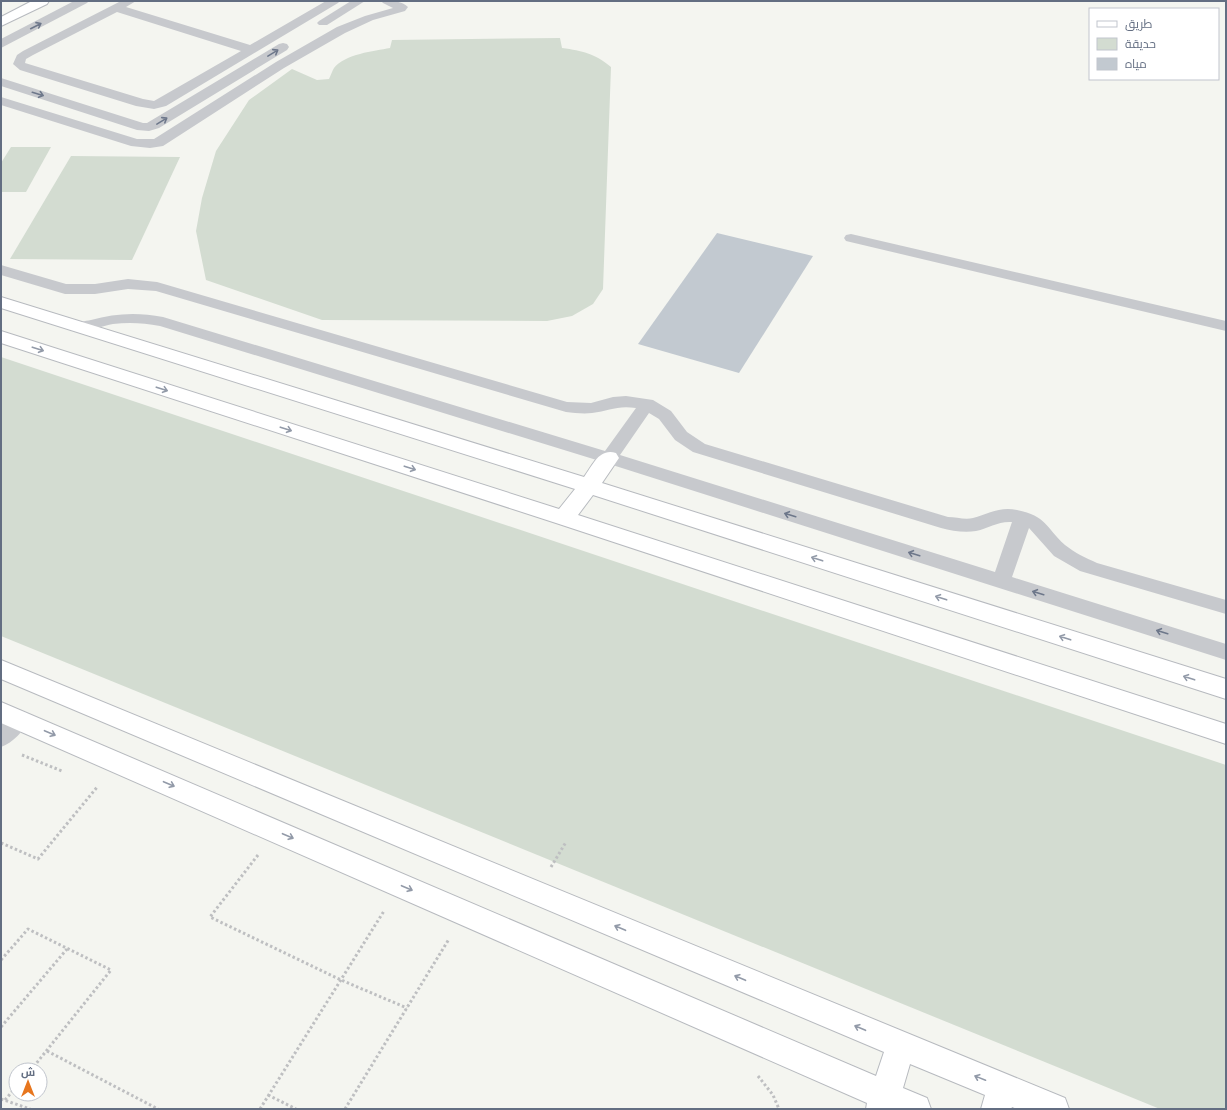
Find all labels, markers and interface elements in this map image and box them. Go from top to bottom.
legend [1089,8,1219,80]
text: طريق [1125,16,1153,31]
one-way arrow [29,21,41,29]
text: حديقة [1125,36,1156,51]
one-way arrow [267,49,279,57]
text: مياه [1125,56,1147,71]
one-way arrow [32,91,45,98]
one-way arrow [156,116,167,125]
one-way arrow [31,346,44,353]
one-way arrow [155,386,168,393]
one-way arrow [279,425,291,433]
one-way arrow [403,465,416,472]
one-way arrow [784,511,797,518]
one-way arrow [908,550,921,557]
one-way arrow [811,555,824,562]
one-way arrow [1032,589,1045,596]
one-way arrow [935,594,948,601]
one-way arrow [1156,628,1169,635]
one-way arrow [1059,634,1072,641]
one-way arrow [1183,673,1195,681]
one-way arrow [43,729,55,737]
one-way arrow [162,781,174,789]
one-way arrow [282,833,294,840]
one-way arrow [401,885,413,892]
one-way arrow [614,924,626,932]
one-way arrow [734,974,746,982]
one-way arrow [854,1024,866,1032]
north arrow [8,1062,48,1102]
text: ش [21,1065,35,1079]
one-way arrow [974,1073,986,1081]

